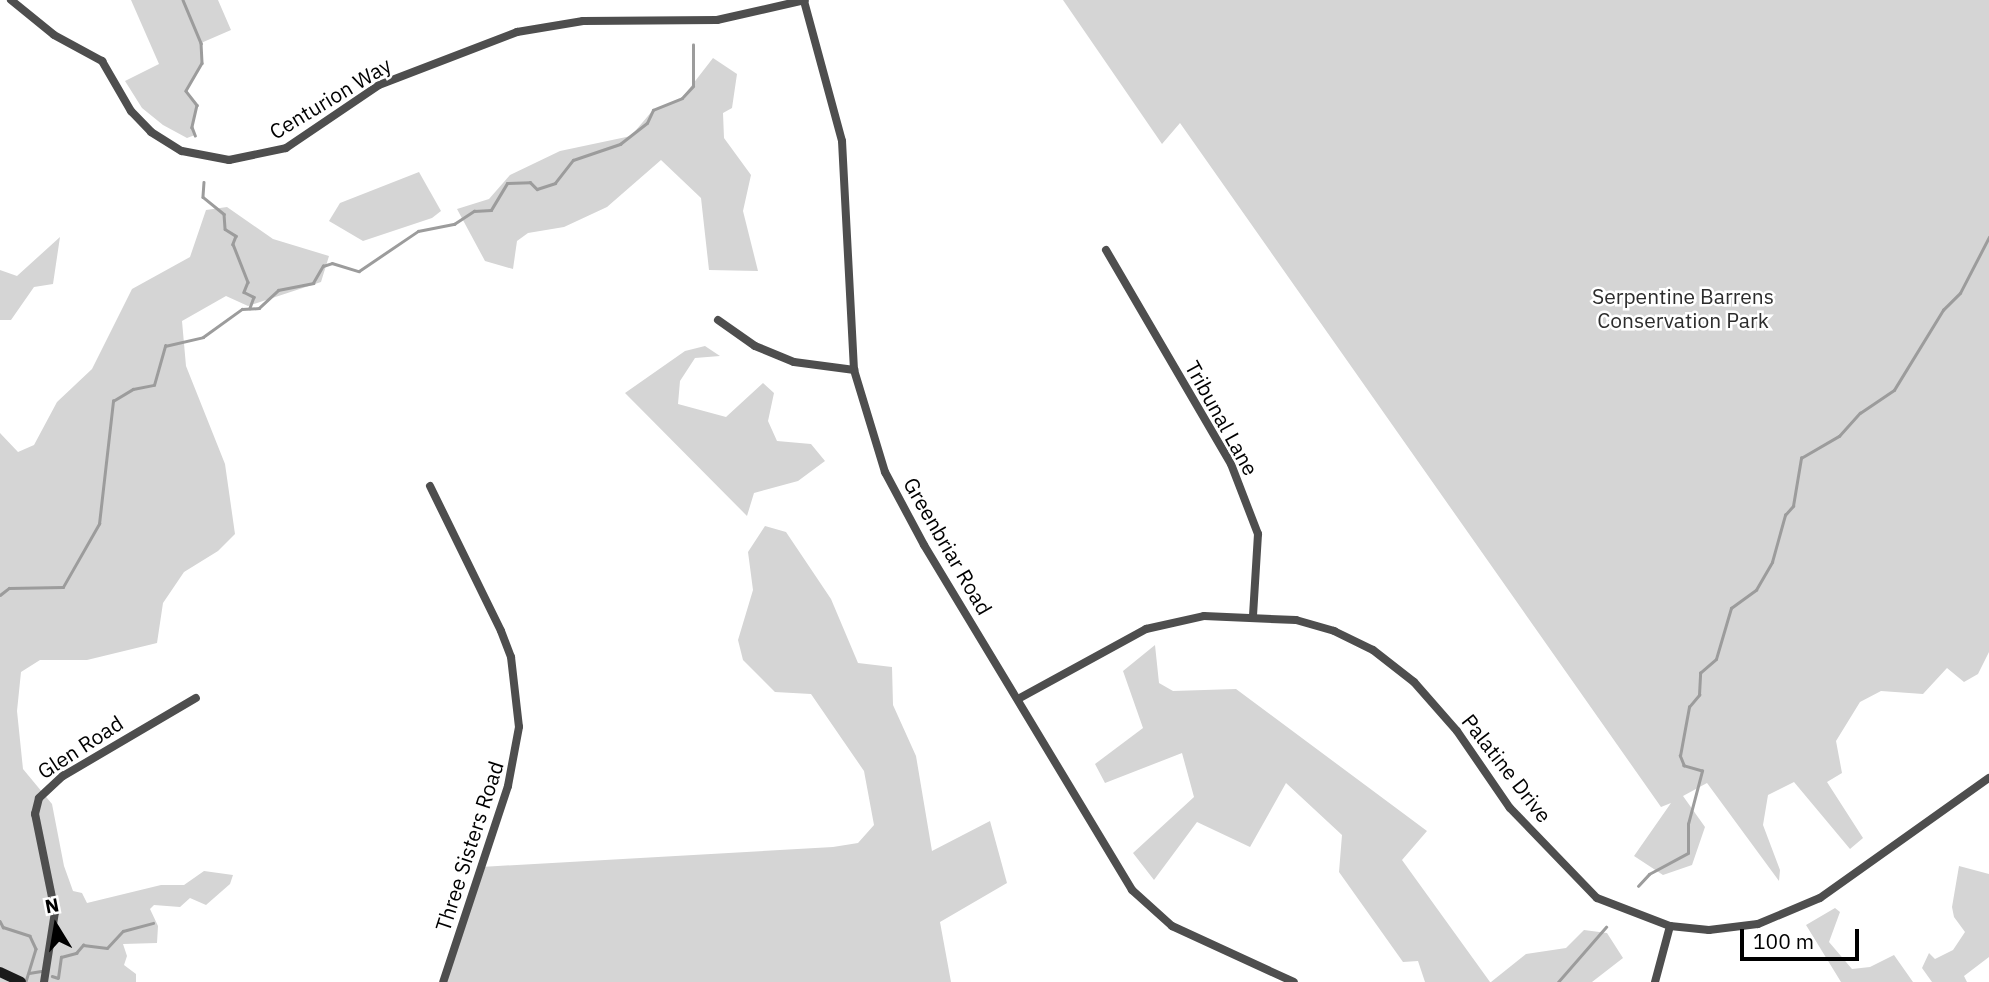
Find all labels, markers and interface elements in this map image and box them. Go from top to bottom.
street label: Centurion Way [265,52,395,144]
park label: Serpentine Barrens Conservation Park [1592,283,1774,333]
street label: Tribunal Lane [1180,356,1264,480]
street label: Greenbriar Road [898,473,998,619]
street label: Palatine Drive [1457,709,1557,827]
street label: Glen Road [32,710,128,784]
street label: Three Sisters Road [430,758,508,934]
north arrow [21,891,91,961]
text: N [43,892,61,918]
scale bar [1744,916,1863,960]
text: 100 m [1753,927,1814,955]

